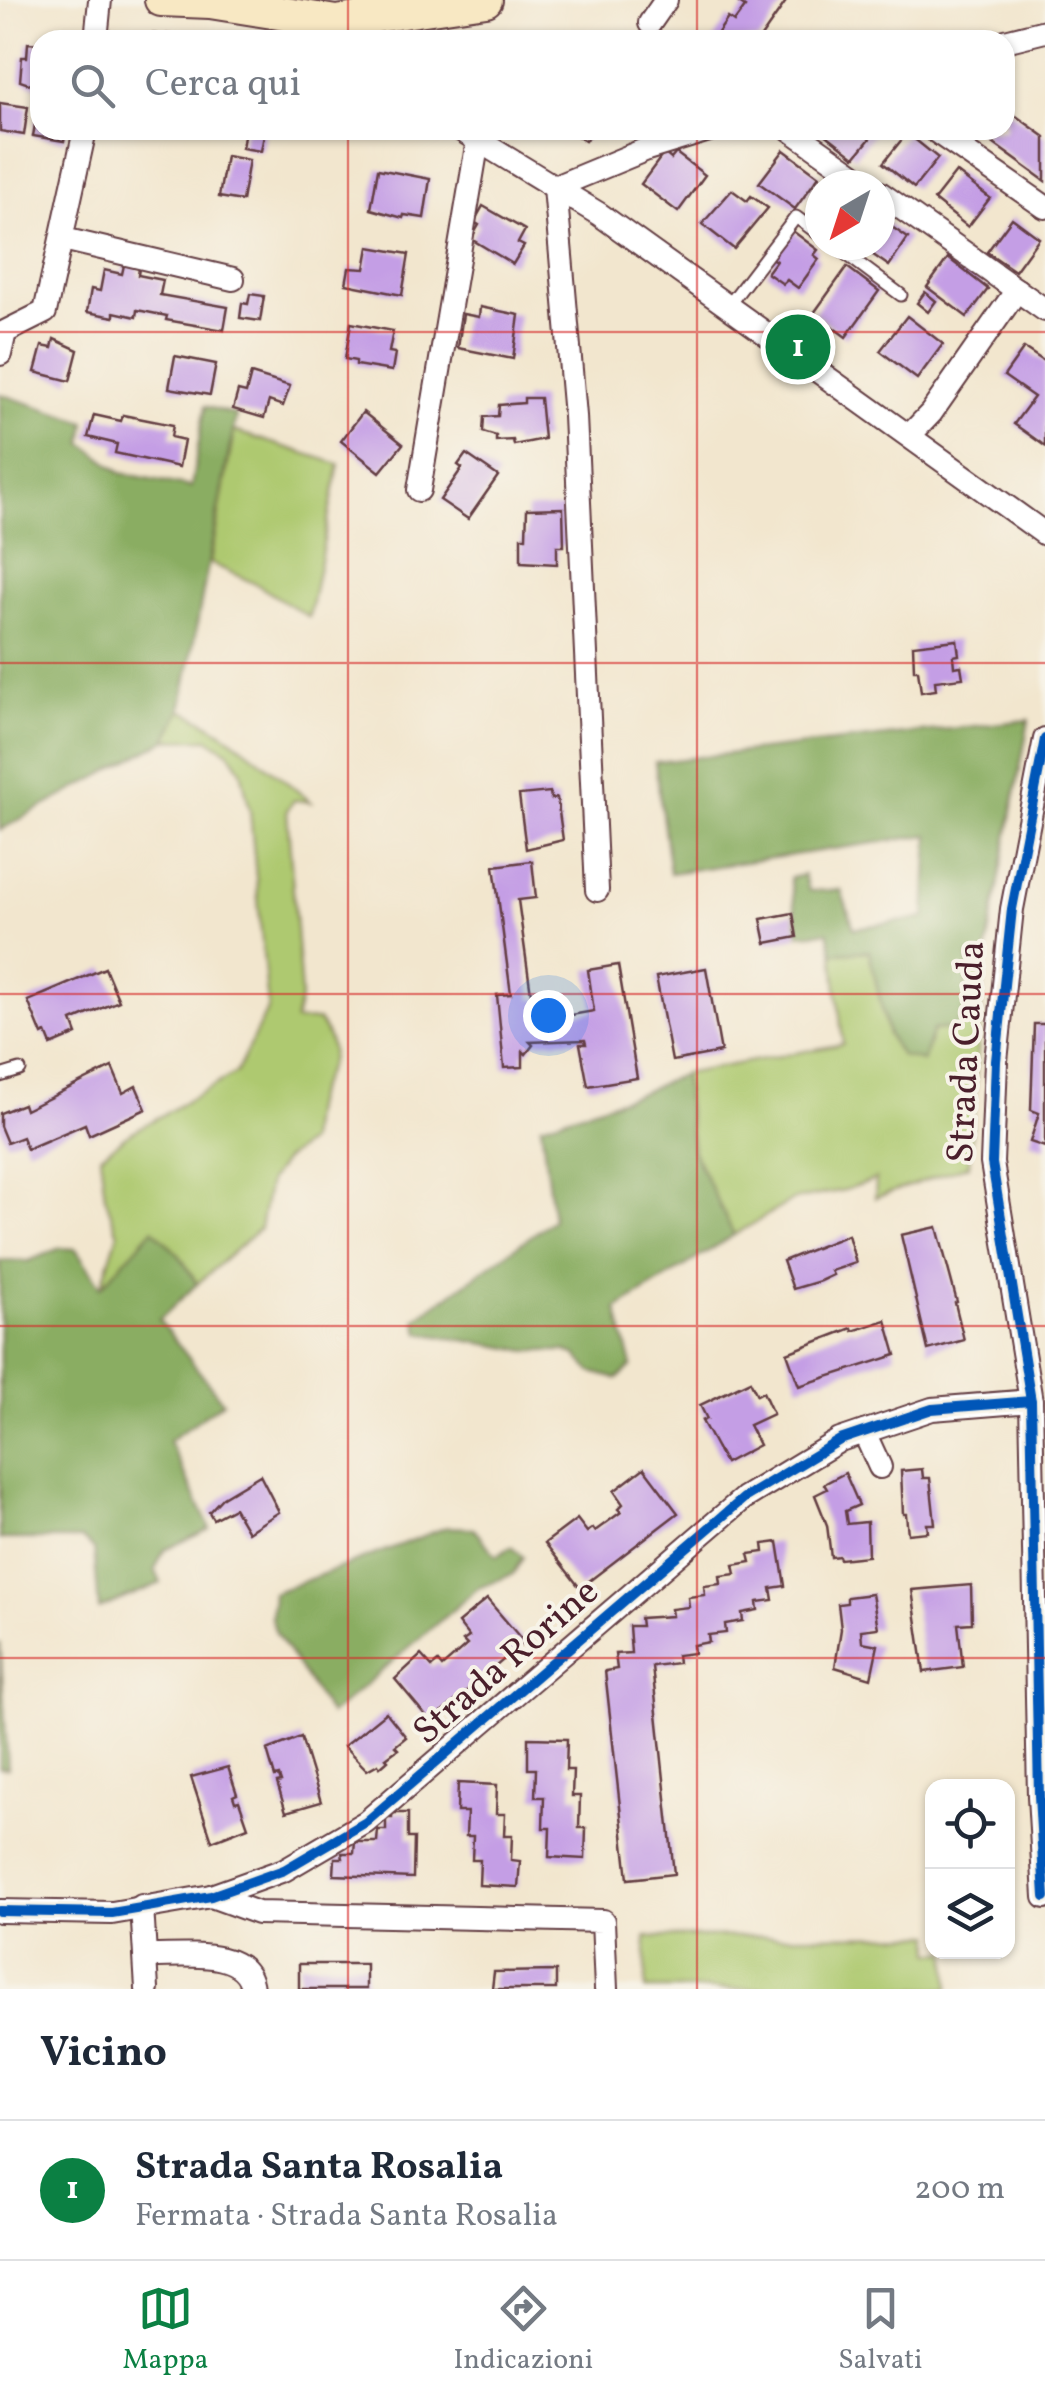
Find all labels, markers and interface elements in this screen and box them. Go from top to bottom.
search box [30,30,1015,140]
icon: search [65,58,120,113]
text: Cerca qui [145,59,301,112]
north arrow [805,170,895,260]
pin: 1 [766,310,830,384]
street label: Strada Cauda [936,939,1000,1165]
your location [523,990,574,1041]
street label: Strada Rorine [403,1567,611,1759]
map controls [925,1779,1015,1959]
button: locate [925,1779,1015,1869]
button: layers [925,1869,1015,1959]
text: Vicino [40,2025,167,2084]
text: Strada Santa Rosalia [135,2142,503,2195]
text: 1 [66,2168,79,2212]
text: 200 m [914,2168,1005,2212]
text: Fermata · Strada Santa Rosalia [135,2195,558,2239]
tab: Mappa [122,2281,209,2380]
tab: Indicazioni [453,2281,593,2380]
tab: Salvati [838,2281,923,2380]

